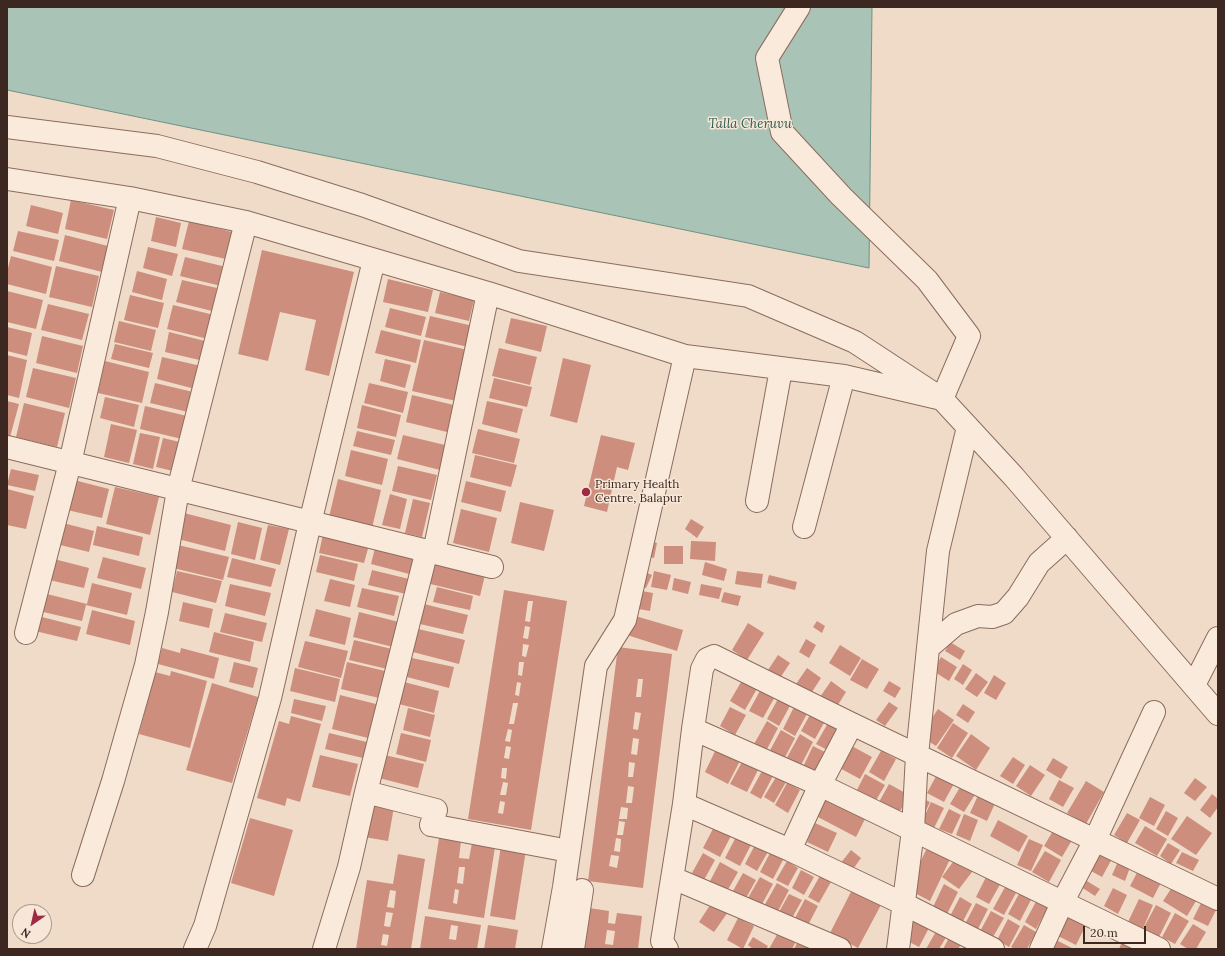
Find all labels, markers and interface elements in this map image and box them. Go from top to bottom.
water label: Talla Cheruvu [708,116,792,132]
place label: Primary Health Centre, Balapur [595,478,682,506]
marker: Primary Health Centre, Balapur [580,486,592,498]
north arrow [12,904,52,944]
scale bar [1085,918,1148,944]
text: N [18,925,33,941]
text: 20 m [1090,925,1118,940]

